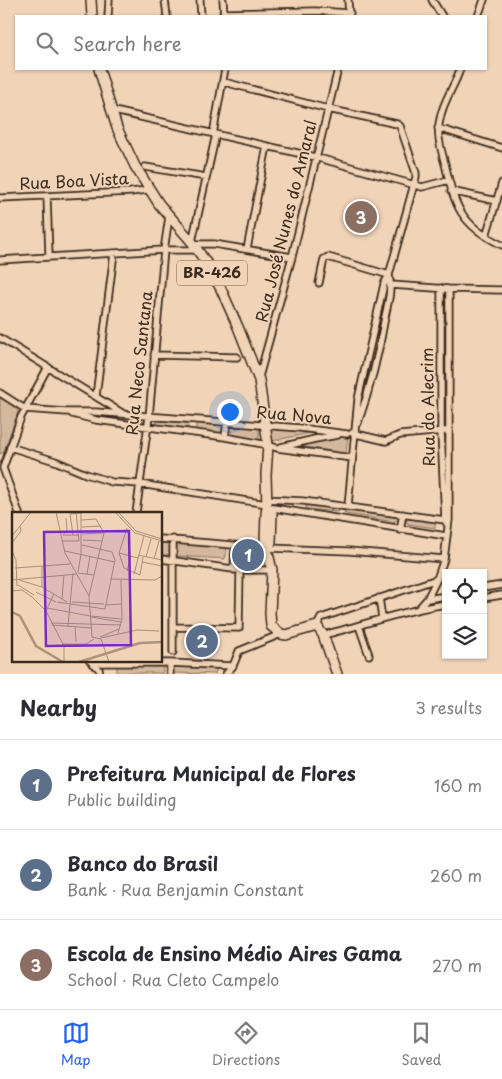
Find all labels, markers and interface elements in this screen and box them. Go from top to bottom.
search box [15,15,487,70]
icon: search [33,29,61,57]
text: Search here [73,29,182,57]
street label: Rua José Nunes do Amaral [248,117,322,324]
street label: Rua Boa Vista [19,165,130,195]
pin: 3 [345,198,377,236]
road number: BR-426 [177,260,247,286]
street label: Rua Neco Santana [118,289,158,436]
street label: Rua do Alecrim [414,347,440,467]
your location [217,399,243,425]
street label: Rua Nova [256,399,333,429]
inset map [12,512,162,662]
pin: 1 [232,536,264,574]
map controls [442,569,487,659]
button: locate [442,569,487,614]
button: layers [442,614,487,659]
pin: 2 [186,622,218,660]
text: Nearby [20,691,97,723]
text: 3 results [415,695,482,719]
text: Prefeitura Municipal de Flores [67,759,356,787]
text: 1 [32,773,40,797]
text: 160 m [434,773,482,797]
text: Public building [67,787,177,811]
text: Banco do Brasil [67,849,218,877]
text: 2 [30,863,42,887]
text: 260 m [430,863,482,887]
text: Bank · Rua Benjamin Constant [67,877,304,901]
text: Escola de Ensino Médio Aires Gama [67,939,402,967]
text: 3 [31,953,41,977]
text: 270 m [432,953,482,977]
text: School · Rua Cleto Campelo [67,967,279,991]
tab: Map [61,1019,91,1070]
tab: Directions [212,1019,280,1070]
tab: Saved [402,1019,441,1070]

